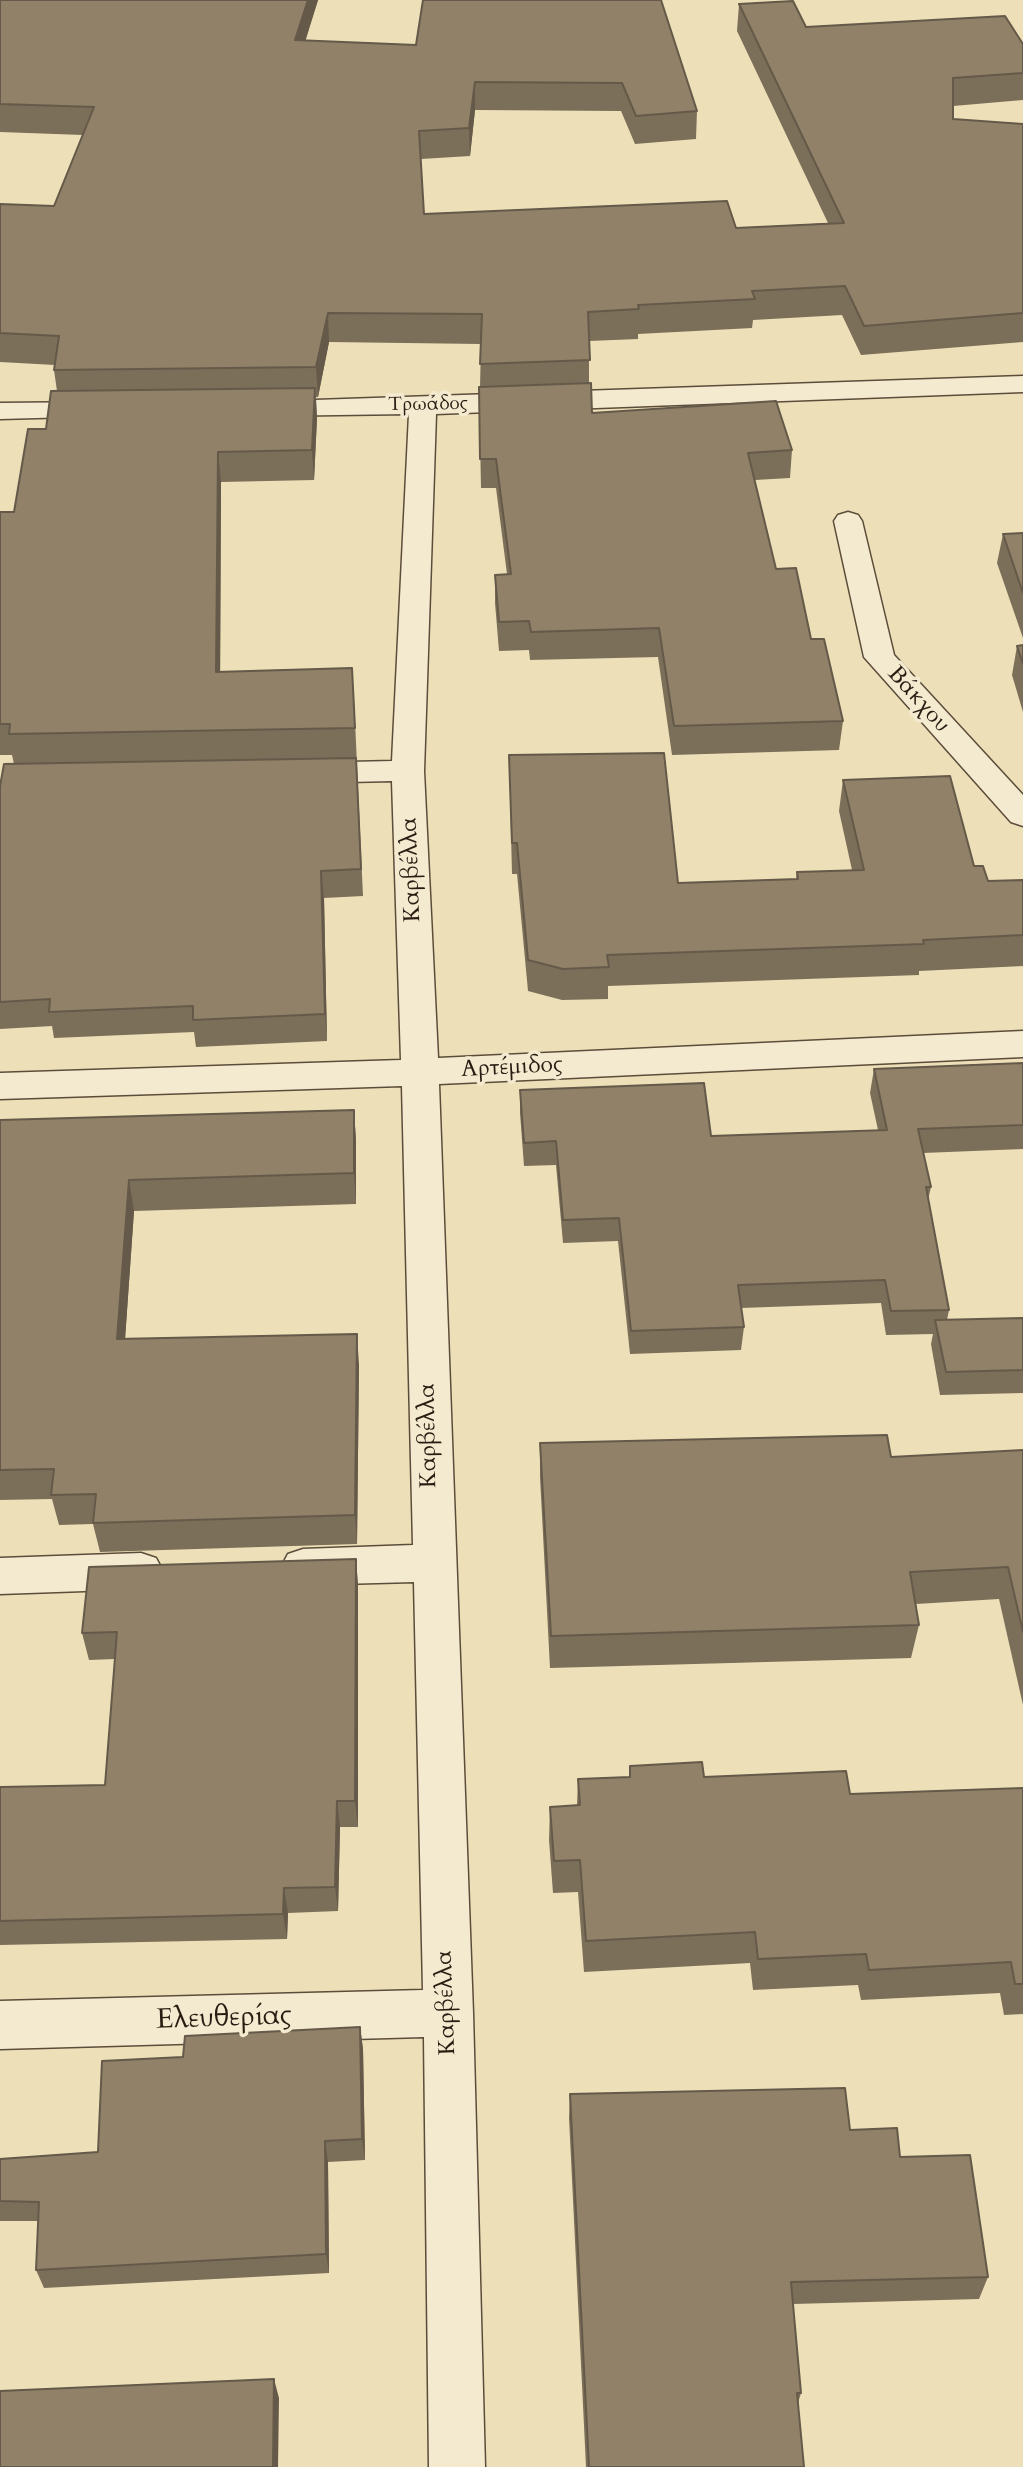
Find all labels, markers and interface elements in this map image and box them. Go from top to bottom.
street label: Τρωάδος [388,393,468,417]
street label: Βάκχου [881,661,955,739]
street label: Καρβέλλα [396,817,428,923]
street label: Αρτέμιδος [461,1052,563,1084]
street label: Καρβέλλα [414,1384,444,1488]
street label: Καρβέλλα [431,1950,463,2056]
street label: Ελευθερίας [156,2000,292,2038]

